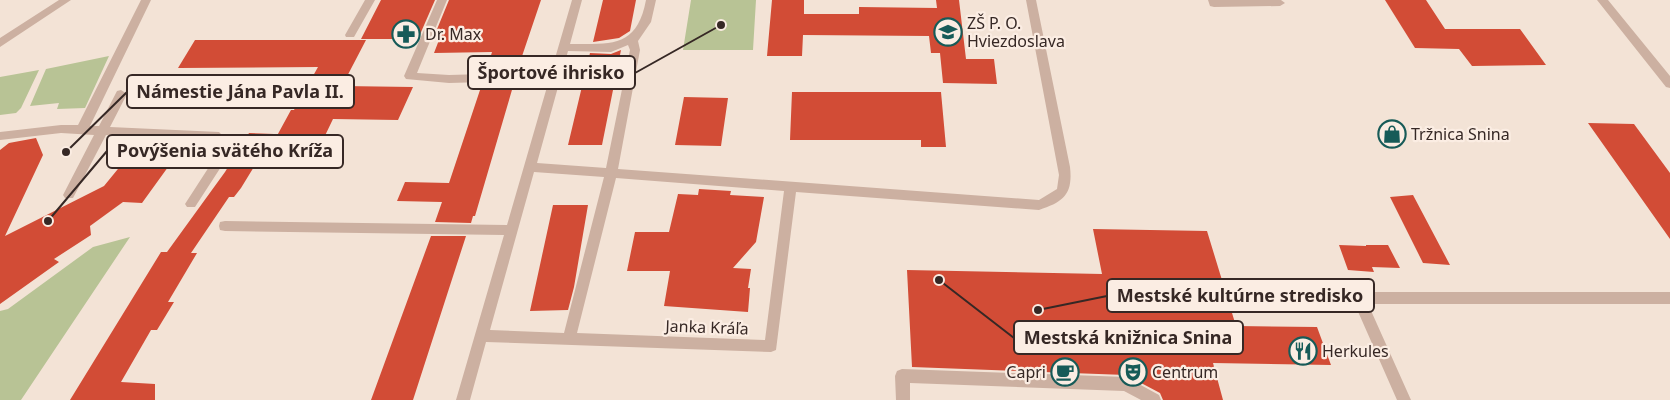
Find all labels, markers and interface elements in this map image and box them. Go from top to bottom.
place label: ZŠ P. O. Hviezdoslava [967,12,1065,52]
school or university icon: ZŠ P. O. Hviezdoslava [933,17,963,47]
pharmacy icon: Dr. Max [391,19,421,49]
place label: Dr. Max [425,23,482,45]
callout: Športové ihrisko [468,56,635,89]
text: Športové ihrisko [478,60,624,84]
callout: Námestie Jána Pavla II. [127,75,354,108]
text: Námestie Jána Pavla II. [136,79,344,103]
shop icon: Tržnica Snina [1377,119,1407,149]
place label: Tržnica Snina [1411,123,1510,145]
callout: Povýšenia svätého Kríža [107,135,343,168]
text: Povýšenia svätého Kríža [117,138,333,162]
callout: Mestské kultúrne stredisko [1107,279,1374,312]
text: Mestské kultúrne stredisko [1117,283,1363,307]
street label: Janka Kráľa [663,314,749,339]
callout: Mestská knižnica Snina [1014,321,1243,354]
text: Mestská knižnica Snina [1024,325,1232,349]
restaurant icon: Herkules [1288,336,1318,366]
place label: Herkules [1322,340,1389,362]
cafe icon: Capri [1050,357,1080,387]
theatre icon: Centrum [1118,357,1148,387]
place label: Capri [1006,361,1046,383]
place label: Centrum [1152,361,1218,383]

